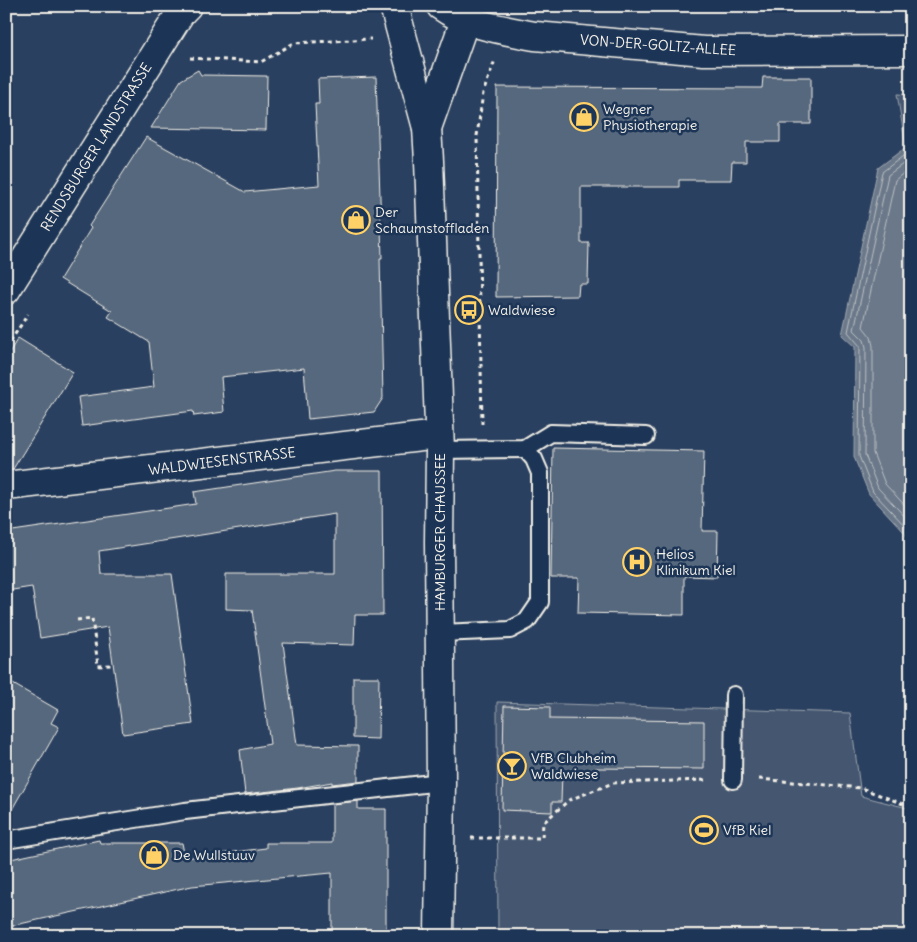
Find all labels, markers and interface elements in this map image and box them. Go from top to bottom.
street label: VON-DER-GOLTZ-ALLEE [579,31,737,59]
street label: RENDSBURGER LANDSTRASSE [37,59,155,235]
place label: Wegner Physiotherapie [603,100,697,134]
shop icon: Wegner Physiotherapie [569,102,599,132]
place label: Der Schaumstoffladen [375,203,489,237]
shop icon: Der Schaumstoffladen [341,205,371,235]
bus stop icon: Waldwiese [454,295,484,325]
place label: Waldwiese [488,301,555,319]
street label: WALDWIESENSTRASSE [147,443,297,479]
street label: HAMBURGER CHAUSSEE [431,453,449,611]
place label: Helios Klinikum Kiel [656,545,736,579]
hospital icon: Helios Klinikum Kiel [622,547,652,577]
place label: VfB Clubheim Waldwiese [531,749,616,783]
bar icon: VfB Clubheim Waldwiese [497,751,527,781]
sports icon: VfB Kiel [689,815,719,845]
place label: VfB Kiel [723,821,771,839]
shop icon: De Wullstuuv [139,840,169,870]
place label: De Wullstuuv [173,846,255,864]

